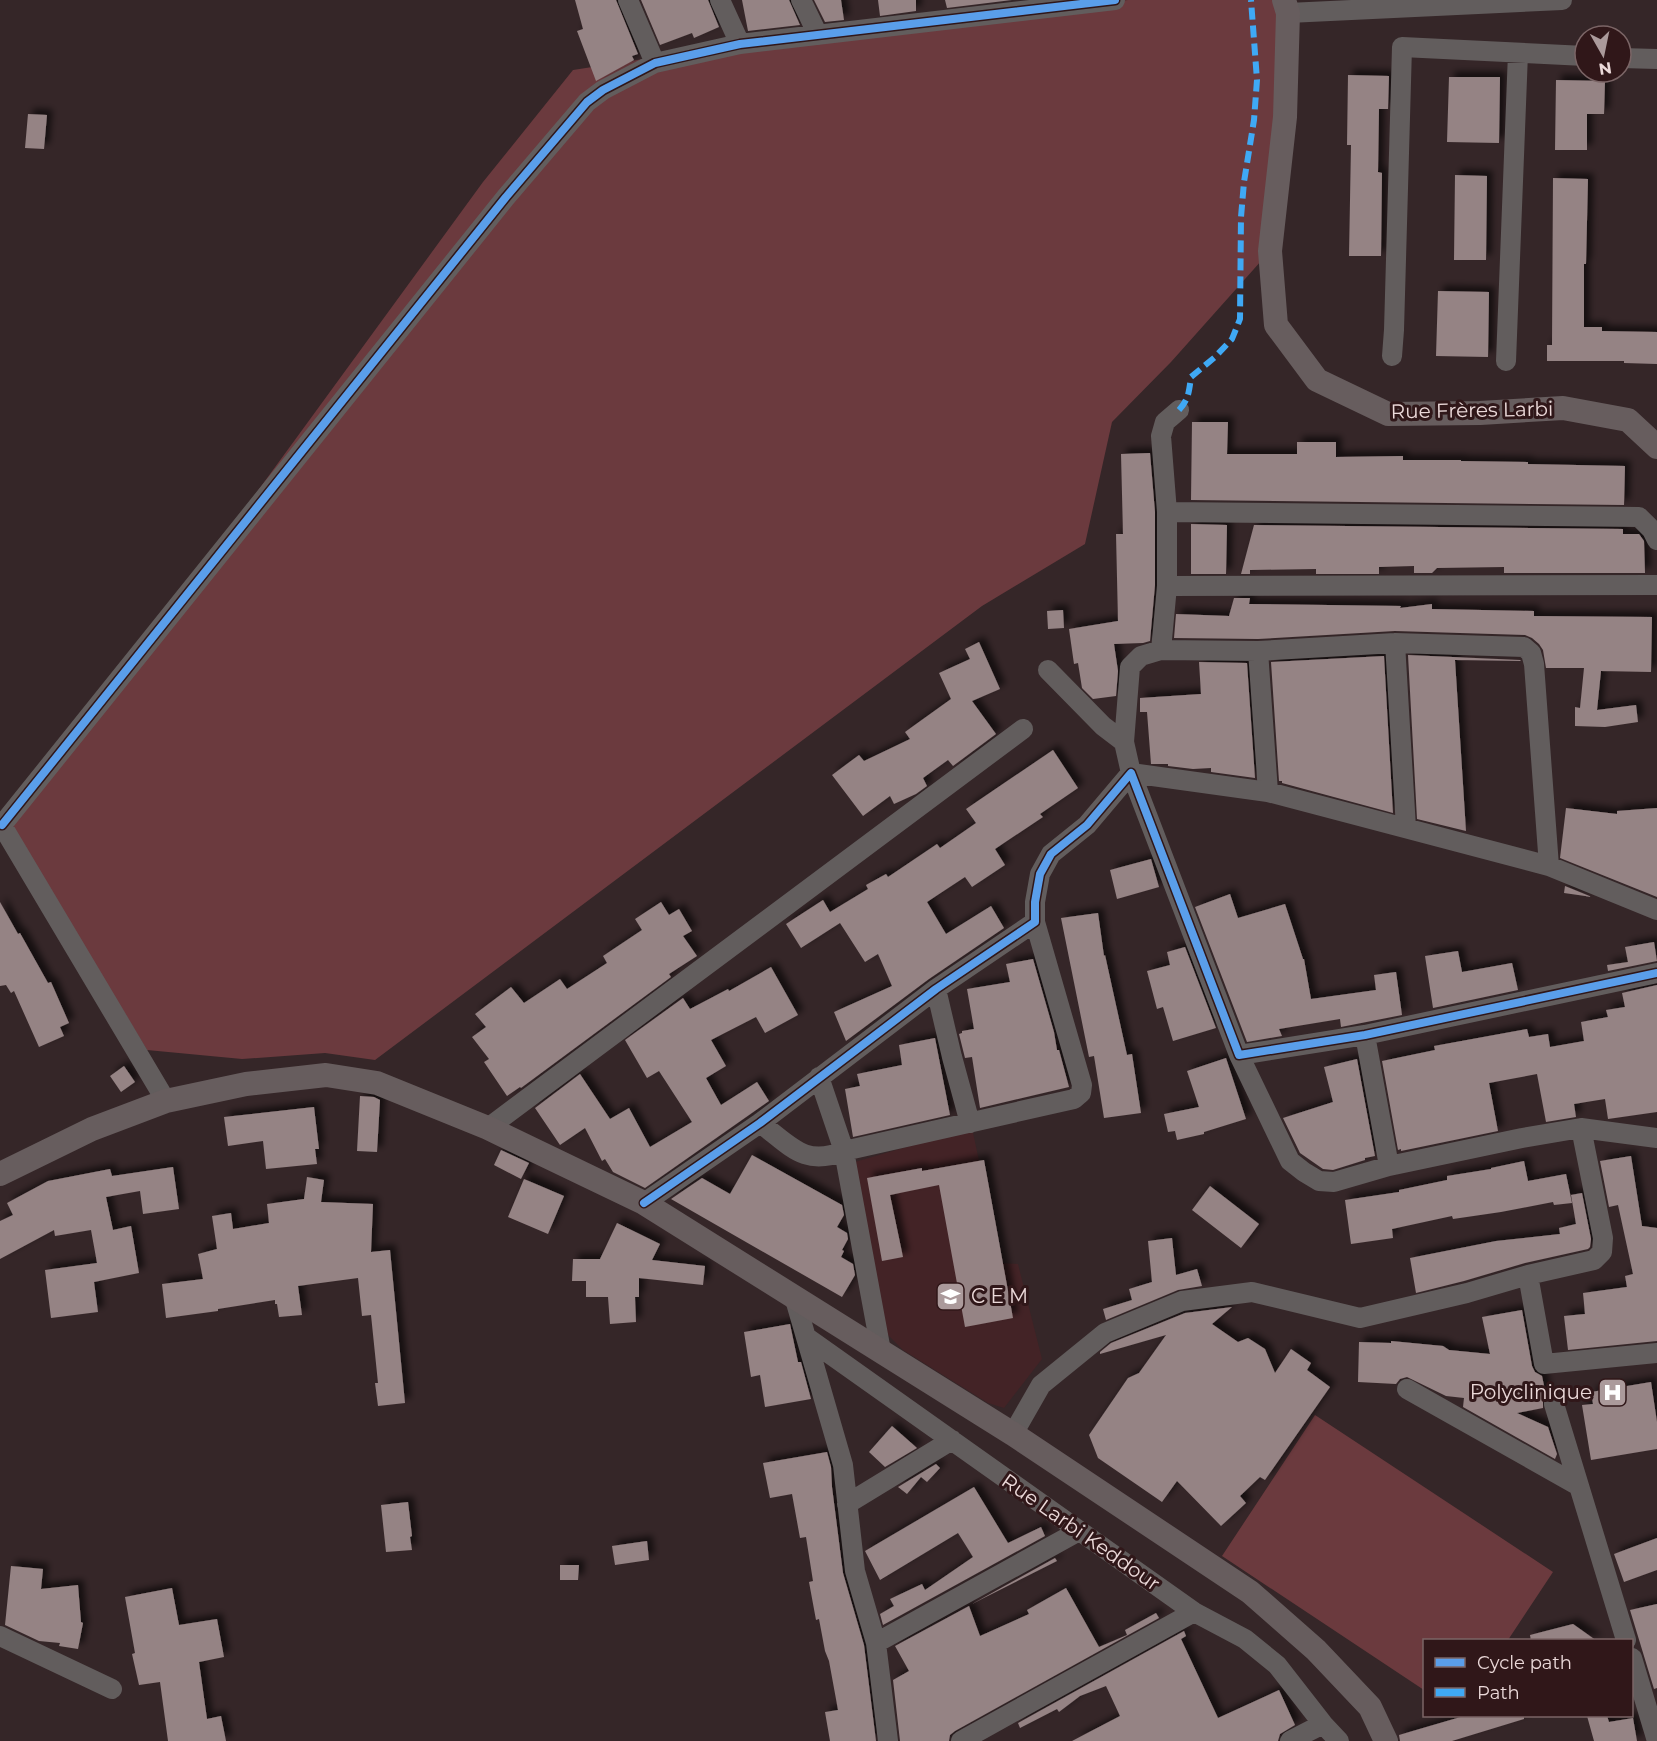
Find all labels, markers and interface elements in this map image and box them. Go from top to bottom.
north arrow [1573,24,1633,84]
text: N [1597,58,1613,79]
street label: Rue Frères Larbi [1390,397,1554,423]
school or university icon: C E M [934,1280,966,1312]
place label: C E M [971,1284,1028,1308]
hospital icon: Polyclinique [1597,1376,1629,1408]
place label: Polyclinique [1470,1380,1592,1404]
street label: Rue Larbi Keddour [997,1468,1165,1596]
legend [1423,1639,1633,1717]
text: Cycle path [1477,1652,1572,1674]
text: Path [1477,1682,1520,1704]

